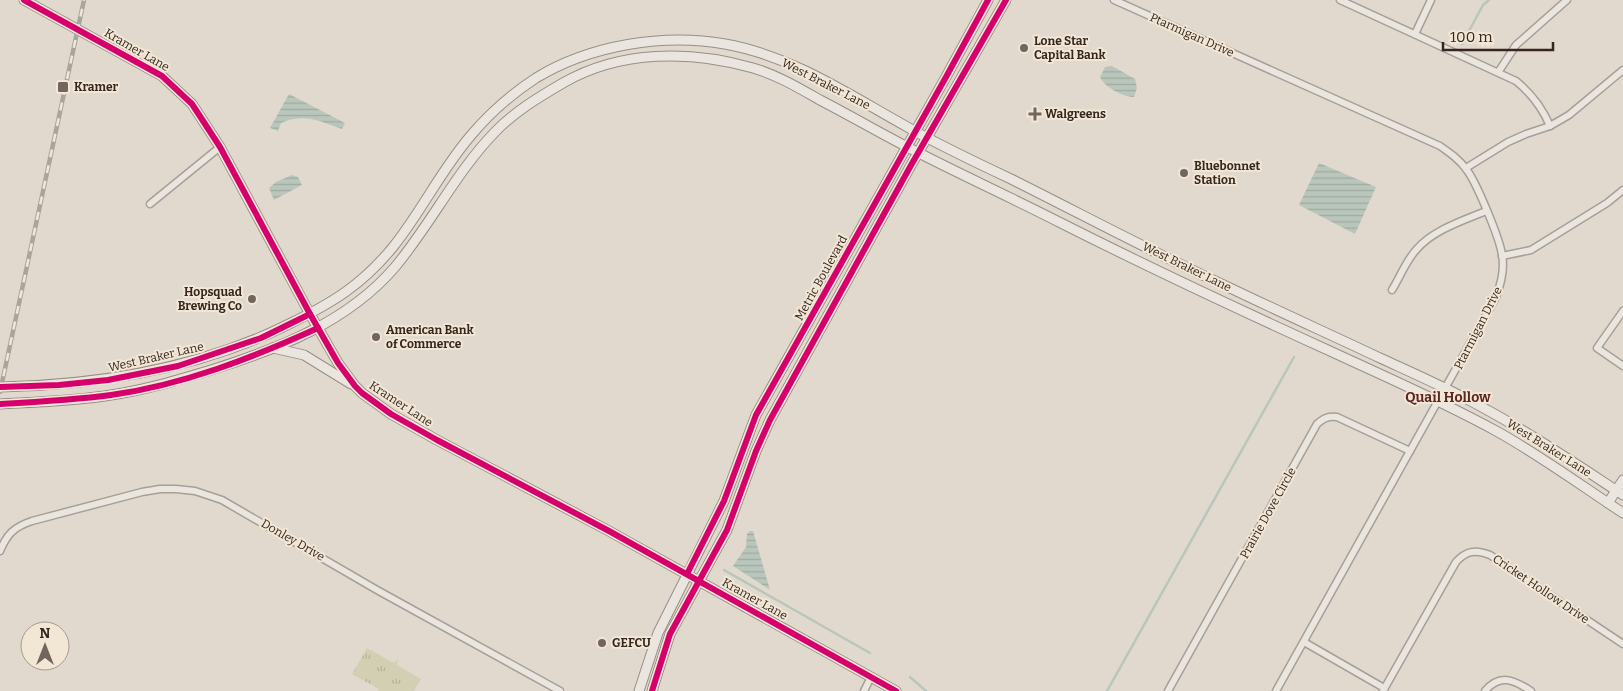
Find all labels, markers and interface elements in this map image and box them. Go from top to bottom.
street label: Ptarmigan Drive [1148,10,1236,60]
scale bar [1443,20,1553,52]
street label: Kramer Lane [102,26,172,74]
text: 100 m [1450,28,1493,46]
place label: Lone Star Capital Bank [1034,34,1107,62]
marker: Lone Star Capital Bank [1018,42,1030,54]
street label: West Braker Lane [779,56,873,112]
marker: Kramer [56,80,70,94]
place label: Kramer [74,80,119,94]
place label: Walgreens [1045,107,1106,121]
marker: Walgreens [1029,108,1041,120]
place label: Bluebonnet Station [1194,159,1261,187]
marker: Bluebonnet Station [1178,167,1190,179]
street label: Metric Boulevard [792,233,850,323]
street label: West Braker Lane [1140,239,1234,295]
street label: Ptarmigan Drive [1451,284,1505,372]
place label: Hopsquad Brewing Co [178,285,243,313]
marker: Hopsquad Brewing Co [246,293,258,305]
place label: American Bank of Commerce [386,323,475,351]
marker: American Bank of Commerce [370,331,382,343]
street label: West Braker Lane [107,339,205,375]
street label: Kramer Lane [367,378,435,430]
district label: Quail Hollow [1405,389,1491,406]
street label: West Braker Lane [1504,416,1594,480]
street label: Prairie Dove Circle [1237,465,1299,561]
street label: Donley Drive [259,516,327,564]
street label: Cricket Hollow Drive [1490,552,1592,626]
street label: Kramer Lane [720,575,790,623]
north arrow [20,621,70,671]
text: N [40,625,51,642]
place label: GEFCU [612,636,651,650]
marker: GEFCU [596,637,608,649]

